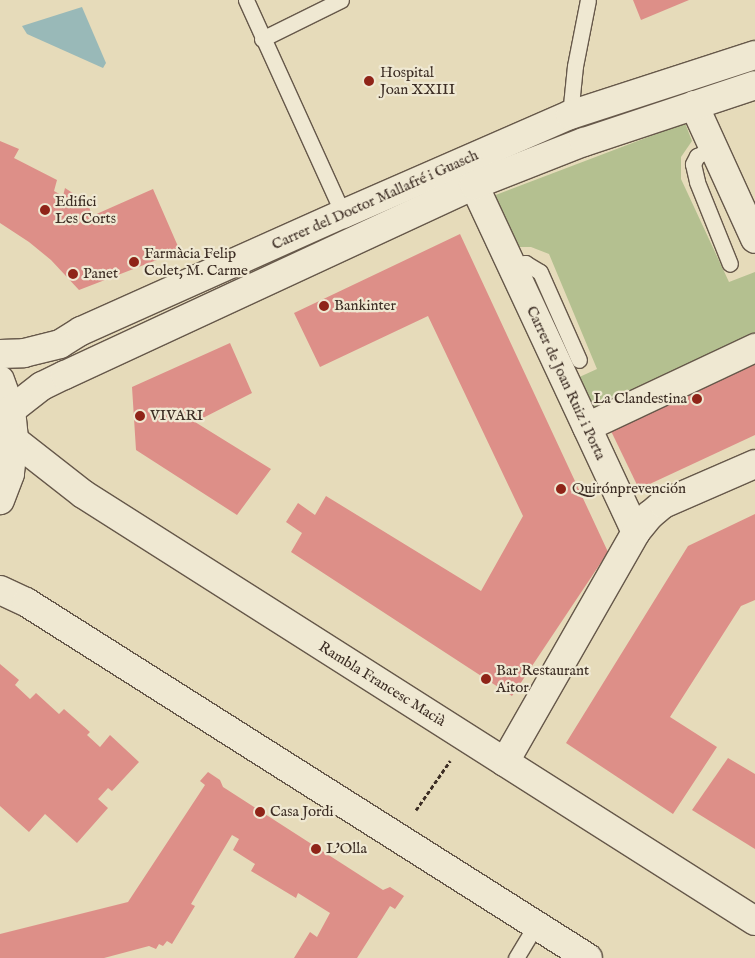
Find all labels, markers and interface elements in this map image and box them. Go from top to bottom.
place label: Hospital Joan XXIII [380,63,455,98]
marker: Hospital Joan XXIII [362,74,376,88]
street label: Carrer del Doctor Mallafré i Guasch [269,146,481,254]
place label: Edifici Les Corts [55,192,116,227]
marker: Edifici Les Corts [39,204,51,216]
place label: Farmàcia Felip Colet, M. Carme [144,244,248,279]
marker: Farmàcia Felip Colet, M. Carme [128,256,140,268]
place label: Panet [83,265,118,283]
marker: Panet [67,268,79,280]
place label: Bankinter [334,297,396,315]
marker: Bankinter [318,300,330,312]
street label: Carrer de Joan Ruiz i Porta [522,303,610,463]
place label: La Clandestina [593,390,687,408]
marker: La Clandestina [691,393,703,405]
place label: VIVARI [150,407,203,425]
marker: VIVARI [134,410,146,422]
place label: Quirónprevención [572,480,686,498]
marker: Quirónprevención [554,482,568,496]
street label: Rambla Francesc Macià [315,638,449,730]
place label: Bar Restaurant Aitor [496,661,589,696]
marker: Bar Restaurant Aitor [480,673,492,685]
place label: Casa Jordi [270,803,334,821]
marker: Casa Jordi [254,806,266,818]
place label: L'Olla [326,840,367,858]
marker: L'Olla [310,843,322,855]

